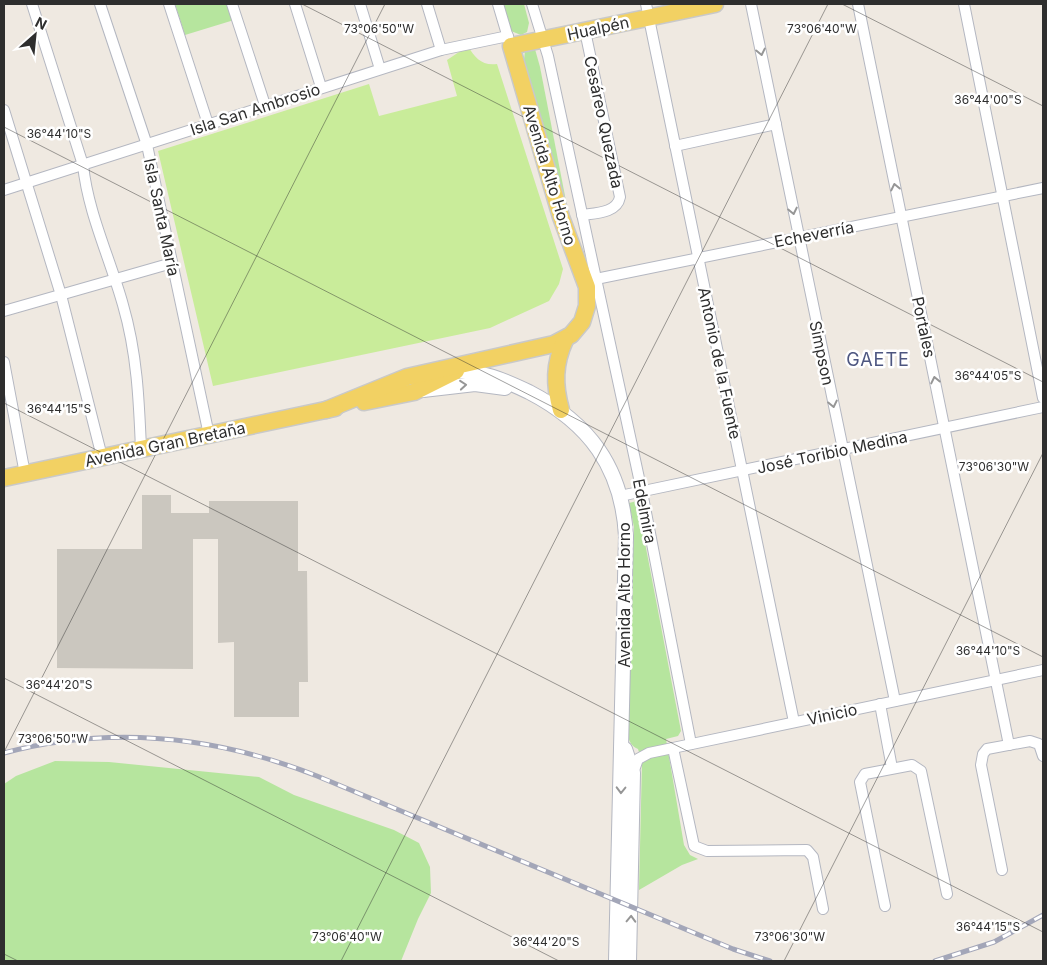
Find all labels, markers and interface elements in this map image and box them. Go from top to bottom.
north arrow [10,10,60,60]
street label: Hualpén [565,12,631,44]
text: N [33,13,50,33]
text: 73°06'50"W [344,21,414,36]
text: 73°06'40"W [787,21,857,36]
one-way arrow [755,47,766,56]
street label: Cesáreo Quezada [580,54,628,190]
street label: Isla San Ambrosio [188,79,322,139]
text: 36°44'00"S [954,92,1022,107]
street label: Avenida Alto Horno [519,102,581,248]
text: 36°44'10"S [27,126,92,141]
street label: Isla Santa María [140,156,184,278]
one-way arrow [890,182,901,191]
one-way arrow [788,206,798,215]
street label: Echeverría [773,216,855,252]
street label: Antonio de la Fuente [694,285,746,441]
street label: Portales [908,295,940,359]
street label: Simpson [805,319,839,387]
district label: GAETE [846,349,910,370]
text: 36°44'05"S [954,368,1022,383]
one-way arrow [930,376,940,385]
one-way arrow [459,380,467,391]
one-way arrow [827,400,838,409]
text: 36°44'15"S [27,401,91,416]
street label: Avenida Gran Bretaña [83,417,247,471]
street label: José Toribio Medina [755,426,909,478]
text: 73°06'30"W [959,459,1029,474]
street label: Edelmira [629,477,661,545]
street label: Avenida Alto Horno [614,522,634,668]
text: 36°44'10"S [956,643,1021,658]
text: 36°44'20"S [25,677,93,692]
street label: Vinicio [805,699,859,729]
text: 73°06'50"W [18,731,88,746]
one-way arrow [615,786,626,794]
one-way arrow [625,915,636,923]
text: 36°44'15"S [956,919,1020,934]
text: 73°06'40"W [312,929,382,944]
text: 73°06'30"W [755,929,825,944]
text: 36°44'20"S [512,934,580,949]

